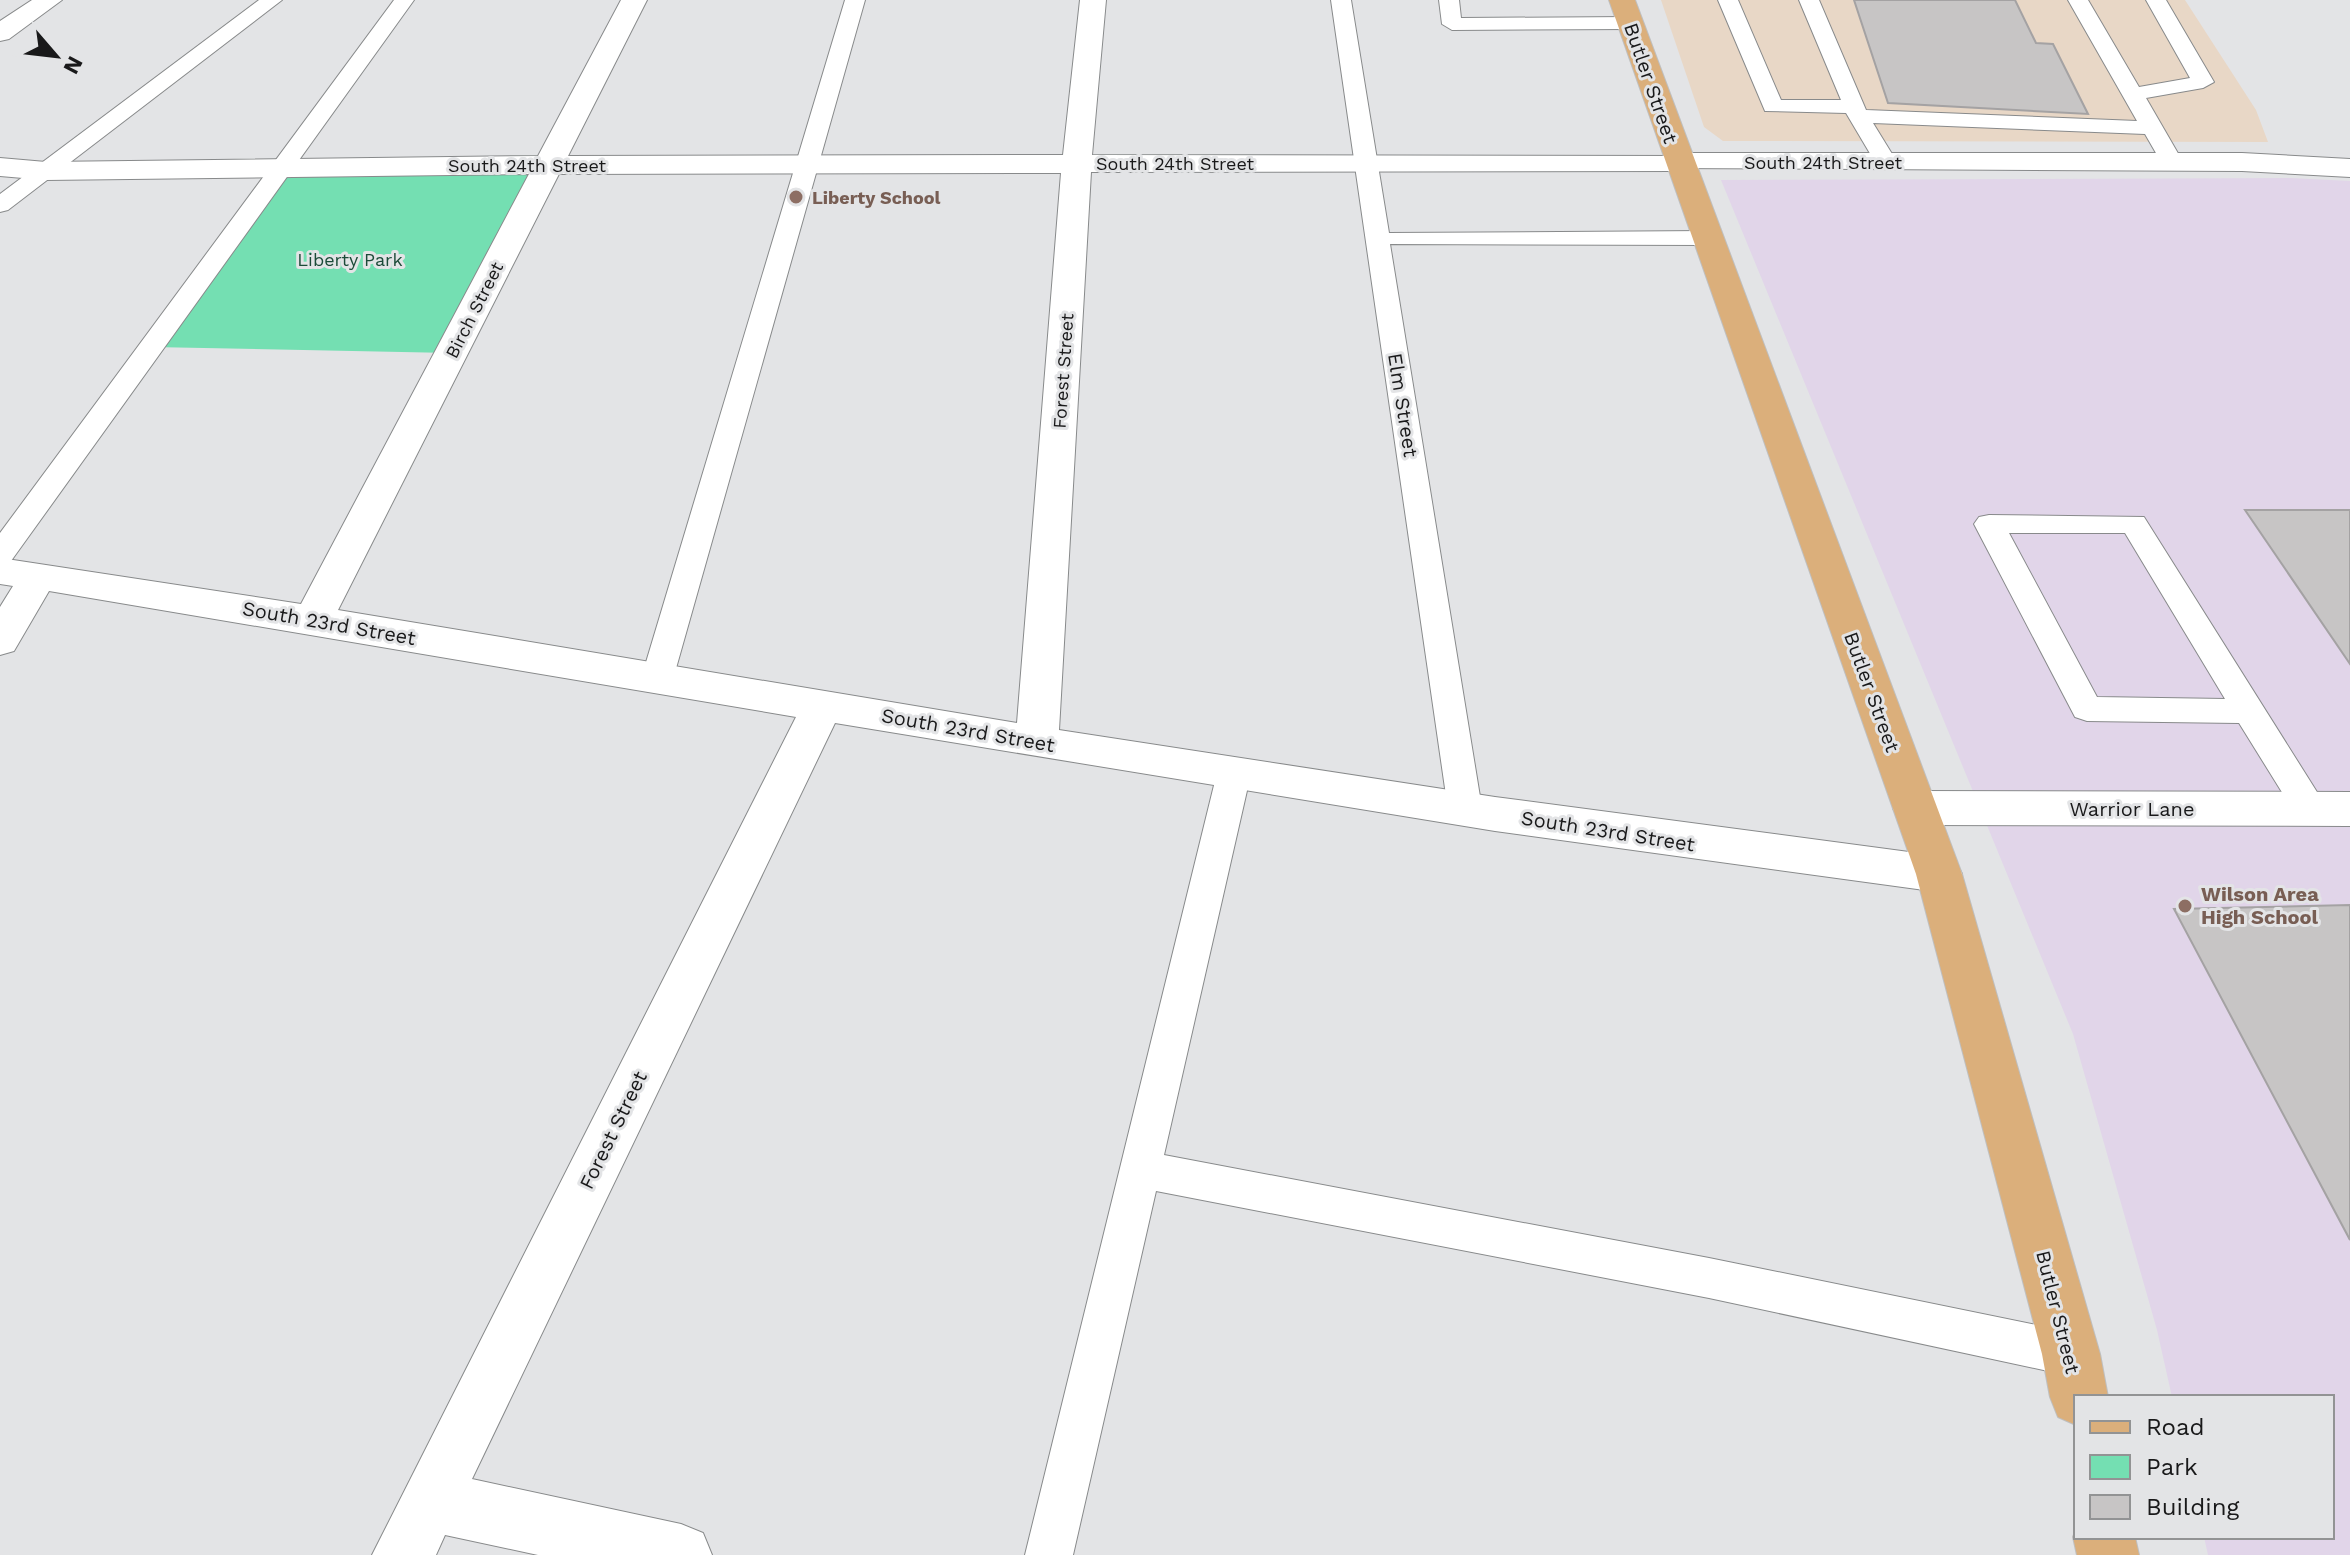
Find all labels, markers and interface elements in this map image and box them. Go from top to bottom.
north arrow [16,16,96,96]
street label: Butler Street [1619,19,1683,147]
text: N [58,52,88,78]
street label: South 24th Street [1744,152,1903,173]
street label: South 24th Street [1096,153,1255,174]
street label: South 24th Street [448,155,607,176]
place label: Liberty School [812,187,941,208]
marker: Liberty School [787,188,805,206]
park label: Liberty Park [297,249,403,270]
street label: Birch Street [441,258,507,362]
street label: Forest Street [1048,312,1078,429]
street label: Elm Street [1383,351,1423,459]
street label: South 23rd Street [241,596,418,650]
street label: Butler Street [1839,629,1905,756]
street label: South 23rd Street [880,703,1057,757]
street label: Warrior Lane [2069,797,2195,821]
street label: South 23rd Street [1519,805,1697,857]
place label: Wilson Area High School [2201,882,2319,929]
marker: Wilson Area High School [2176,897,2194,915]
street label: Forest Street [574,1066,652,1193]
street label: Butler Street [2031,1248,2085,1377]
legend [2074,1395,2334,1539]
text: Road [2146,1413,2205,1441]
text: Park [2146,1453,2198,1481]
text: Building [2146,1493,2239,1521]

